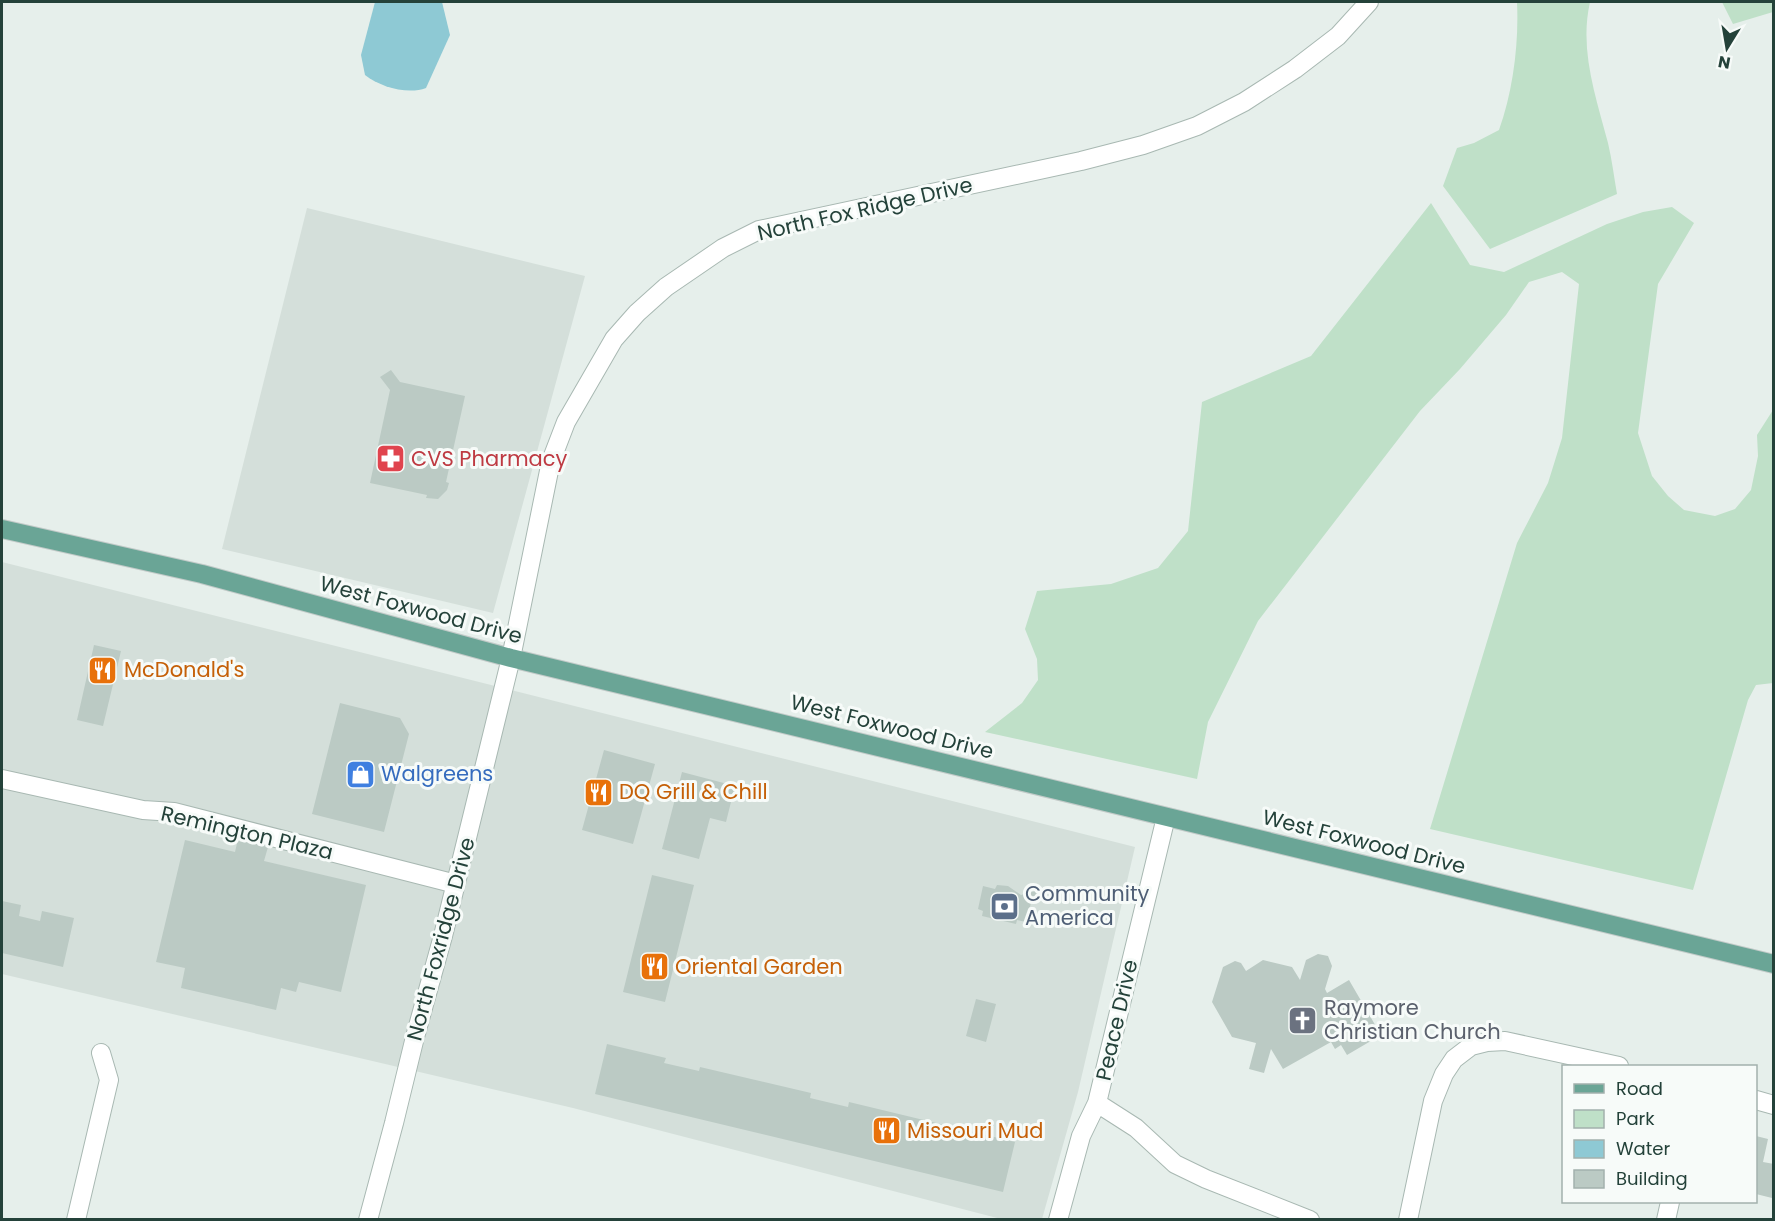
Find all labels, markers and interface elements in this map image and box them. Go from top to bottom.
north arrow [1697,18,1757,78]
text: N [1716,50,1732,75]
street label: North Fox Ridge Drive [754,170,975,247]
pharmacy icon: CVS Pharmacy [374,443,406,475]
place label: CVS Pharmacy [411,444,568,473]
street label: West Foxwood Drive [317,569,526,650]
restaurant icon: McDonald's [87,654,119,686]
place label: McDonald's [124,655,244,684]
street label: West Foxwood Drive [788,687,997,766]
shop icon: Walgreens [344,758,376,790]
place label: Walgreens [381,759,493,788]
restaurant icon: DQ Grill & Chill [582,776,614,808]
place label: DQ Grill & Chill [619,777,768,806]
street label: Remington Plaza [158,799,336,866]
street label: West Foxwood Drive [1260,802,1469,881]
street label: North Foxridge Drive [399,834,482,1044]
place label: Community America [1025,879,1150,932]
bank icon: Community America [988,890,1020,922]
restaurant icon: Oriental Garden [638,951,670,983]
place label: Oriental Garden [675,952,843,981]
street label: Peace Drive [1089,957,1145,1083]
place label: Raymore Christian Church [1324,993,1501,1046]
church icon: Raymore Christian Church [1287,1004,1319,1036]
legend [1562,1065,1757,1203]
text: Road [1616,1076,1663,1101]
text: Park [1616,1106,1655,1131]
restaurant icon: Missouri Mud [870,1115,902,1147]
place label: Missouri Mud [907,1116,1043,1145]
text: Water [1616,1136,1670,1161]
text: Building [1616,1166,1688,1191]

